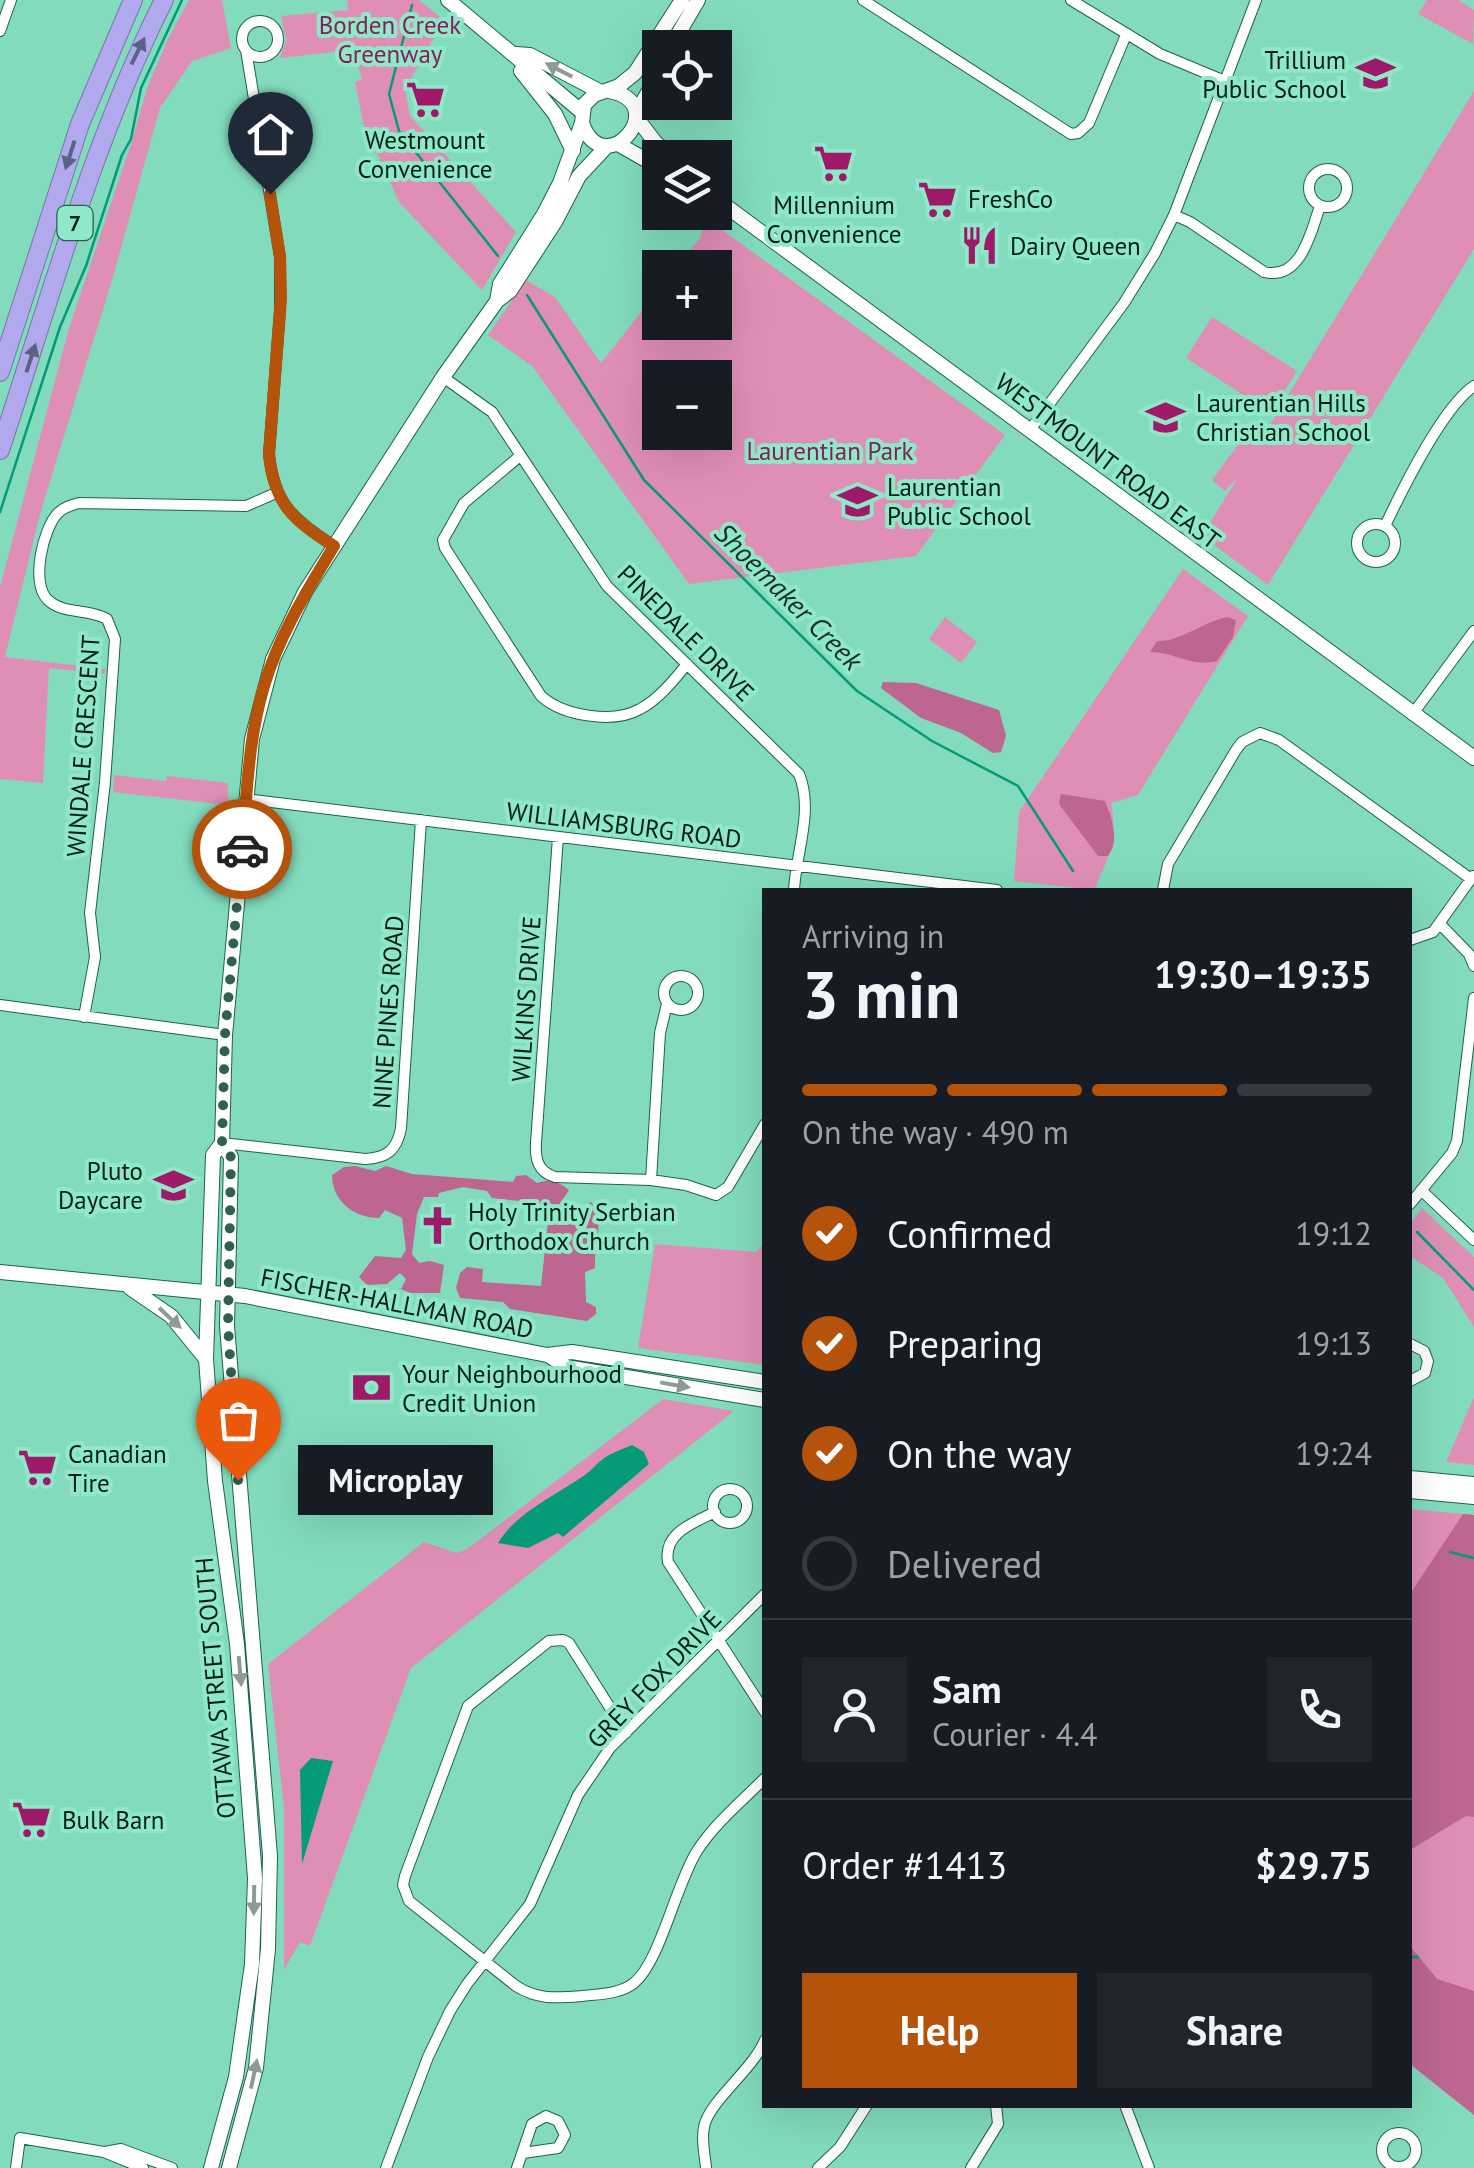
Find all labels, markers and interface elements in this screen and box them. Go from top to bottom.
park label: Borden Creek Greenway [319,9,461,70]
map controls [642,30,732,450]
button: locate [642,30,732,120]
one-way arrow [130,37,147,66]
place label: Trillium Public School [1202,44,1347,105]
school or university icon: Trillium Public School [1355,53,1397,95]
one-way arrow [544,62,573,79]
supermarket icon: Westmount Convenience [404,78,446,120]
pin [228,92,313,195]
icon: home [243,107,298,162]
place label: Westmount Convenience [357,124,493,185]
button: layers [642,140,732,230]
one-way arrow [62,141,77,171]
supermarket icon: Millennium Convenience [813,143,855,185]
supermarket icon: FreshCo [917,178,959,220]
place label: FreshCo [968,183,1053,215]
place label: Millennium Convenience [766,189,902,250]
road number: 7 [58,206,92,240]
restaurant icon: Dairy Queen [959,225,1001,267]
place label: Dairy Queen [1010,230,1141,262]
button: + [642,250,732,340]
one-way arrow [24,342,39,372]
button: − [642,360,732,450]
street label: WESTMOUNT ROAD EAST [989,366,1227,556]
place label: Laurentian Hills Christian School [1196,387,1371,448]
school or university icon: Laurentian Hills Christian School [1145,396,1187,438]
park label: Laurentian Park [746,435,914,467]
place label: Laurentian Public School [887,471,1031,532]
school or university icon: Laurentian Public School [836,480,878,522]
water label: Shoemaker Creek [707,514,872,679]
street label: PINEDALE DRIVE [611,558,761,708]
street label: WINDALE CRESCENT [59,634,107,858]
street label: WILLIAMSBURG ROAD [505,795,743,855]
courier [192,799,292,899]
icon: car [215,822,270,877]
street label: NINE PINES ROAD [365,914,411,1110]
street label: WILKINS DRIVE [504,915,548,1083]
text: Arriving in [802,915,944,957]
text: 19:30–19:35 [1154,949,1372,998]
text: 3 min [802,952,961,1036]
text: On the way · 490 m [802,1111,1069,1153]
place label: Pluto Daycare [58,1155,143,1216]
school or university icon: Pluto Daycare [152,1164,194,1206]
place label: Holy Trinity Serbian Orthodox Church [468,1196,676,1257]
church icon: Holy Trinity Serbian Orthodox Church [417,1205,459,1247]
icon: check [802,1206,857,1261]
text: Confirmed [887,1209,1053,1258]
text: 19:12 [1295,1212,1372,1254]
street label: FISCHER-HALLMAN ROAD [258,1261,536,1345]
one-way arrow [157,1306,181,1329]
icon: check [802,1316,857,1371]
text: Preparing [887,1319,1043,1368]
text: 19:13 [1295,1322,1372,1364]
place label: Your Neighbourhood Credit Union [402,1358,622,1419]
bank icon: Your Neighbourhood Credit Union [351,1367,393,1409]
pin [196,1378,281,1481]
one-way arrow [660,1378,691,1393]
icon: bag [211,1393,266,1448]
icon: check [802,1426,857,1481]
text: On the way [887,1429,1072,1478]
text: 19:24 [1295,1432,1372,1474]
place label: Canadian Tire [68,1438,167,1499]
callout: Microplay [298,1445,493,1515]
supermarket icon: Canadian Tire [17,1447,59,1489]
text: Microplay [328,1459,463,1501]
text: Delivered [887,1539,1042,1588]
street label: OTTAWA STREET SOUTH [188,1556,242,1820]
street label: GREY FOX DRIVE [580,1603,728,1755]
one-way arrow [232,1655,248,1687]
button: person [802,1657,907,1762]
button: phone [1267,1657,1372,1762]
text: Sam [932,1664,1002,1713]
text: Courier · 4.4 [932,1713,1098,1755]
supermarket icon: Bulk Barn [11,1799,53,1841]
place label: Bulk Barn [62,1804,164,1836]
text: Order #1413 [802,1840,1007,1889]
text: $29.75 [1255,1840,1372,1889]
one-way arrow [246,1885,262,1917]
button: Help [802,1973,1077,2088]
button: Share [1097,1973,1372,2088]
one-way arrow [246,2058,262,2089]

